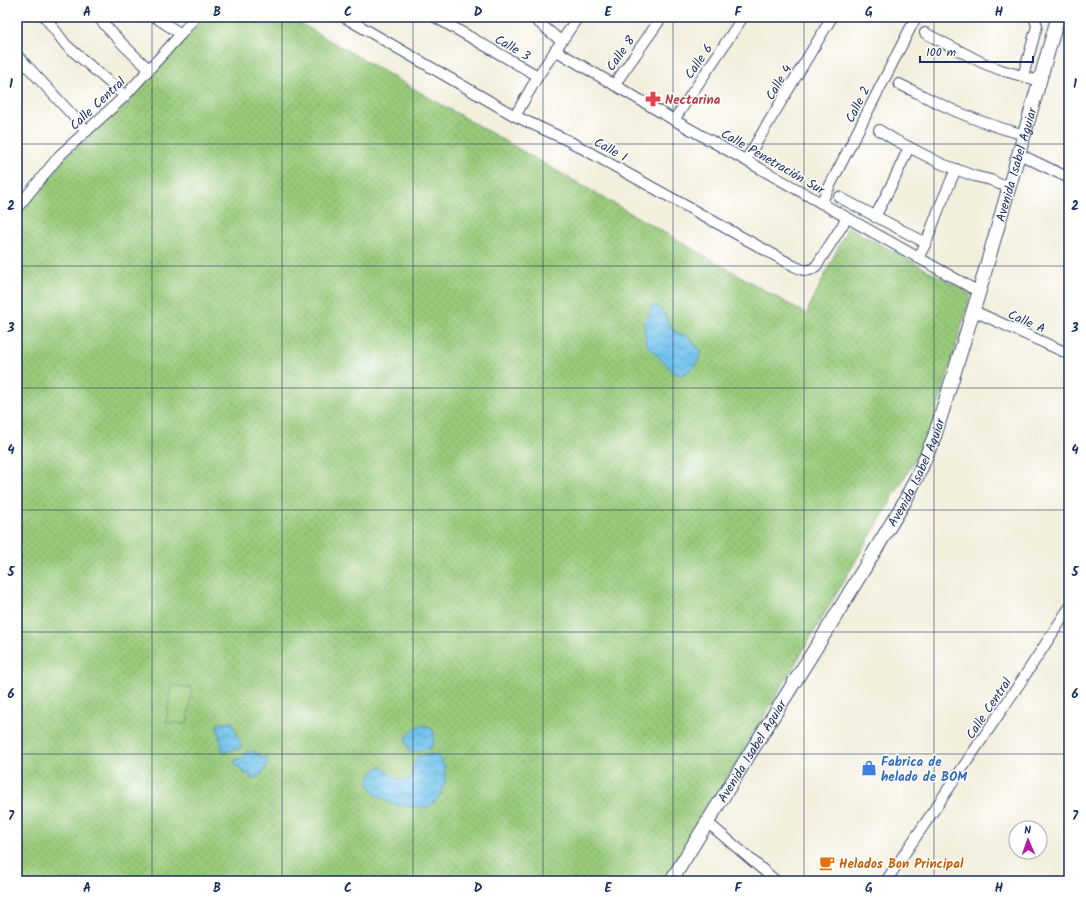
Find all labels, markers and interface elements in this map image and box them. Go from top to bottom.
text: A [83,2,91,23]
text: B [213,2,221,23]
text: C [344,2,352,23]
text: D [474,2,483,23]
text: E [604,2,612,23]
text: F [734,2,742,23]
text: G [865,2,873,23]
text: H [995,2,1004,23]
street label: Calle 3 [490,30,534,67]
street label: Calle 8 [601,32,641,76]
scale bar [920,38,1033,64]
street label: Calle 6 [680,40,719,84]
text: 100 m [926,43,957,62]
street label: Calle 4 [760,61,798,105]
street label: Calle Central [65,72,131,136]
text: 1 [9,74,13,95]
text: 1 [1073,74,1077,95]
street label: Calle 2 [840,83,877,127]
pharmacy icon: Nectarina [644,90,662,108]
place label: Nectarina [665,90,721,111]
street label: Avenida Isabel Aguiar [991,105,1044,224]
street label: Calle Penetración Sur [716,124,829,201]
street label: Calle 1 [590,133,631,168]
text: 2 [7,196,15,217]
text: 2 [1071,196,1079,217]
street label: Calle A [1004,305,1049,340]
text: 3 [6,318,15,339]
text: 3 [1070,318,1079,339]
street label: Avenida Isabel Aguiar [883,415,952,531]
text: 4 [7,440,15,461]
text: 4 [1071,440,1079,461]
text: 5 [7,562,16,583]
text: 5 [1071,562,1080,583]
street label: Calle Central [961,674,1018,744]
text: 6 [7,684,15,705]
text: 6 [1071,684,1079,705]
street label: Avenida Isabel Aguiar [713,696,793,807]
place label: Fabrica de helado de BOM [881,752,967,788]
shop icon: Fabrica de helado de BOM [860,759,878,777]
text: 7 [8,806,15,827]
text: 7 [1072,806,1079,827]
north arrow [1008,820,1048,860]
text: N [1024,822,1032,840]
cafe icon: Helados Bon Principal [818,854,836,872]
place label: Helados Bon Principal [839,854,964,875]
text: A [83,878,91,898]
text: B [213,878,221,898]
text: C [344,878,352,898]
text: D [474,878,483,898]
text: E [604,878,612,898]
text: F [734,878,742,898]
text: G [865,878,873,898]
text: H [995,878,1004,898]

